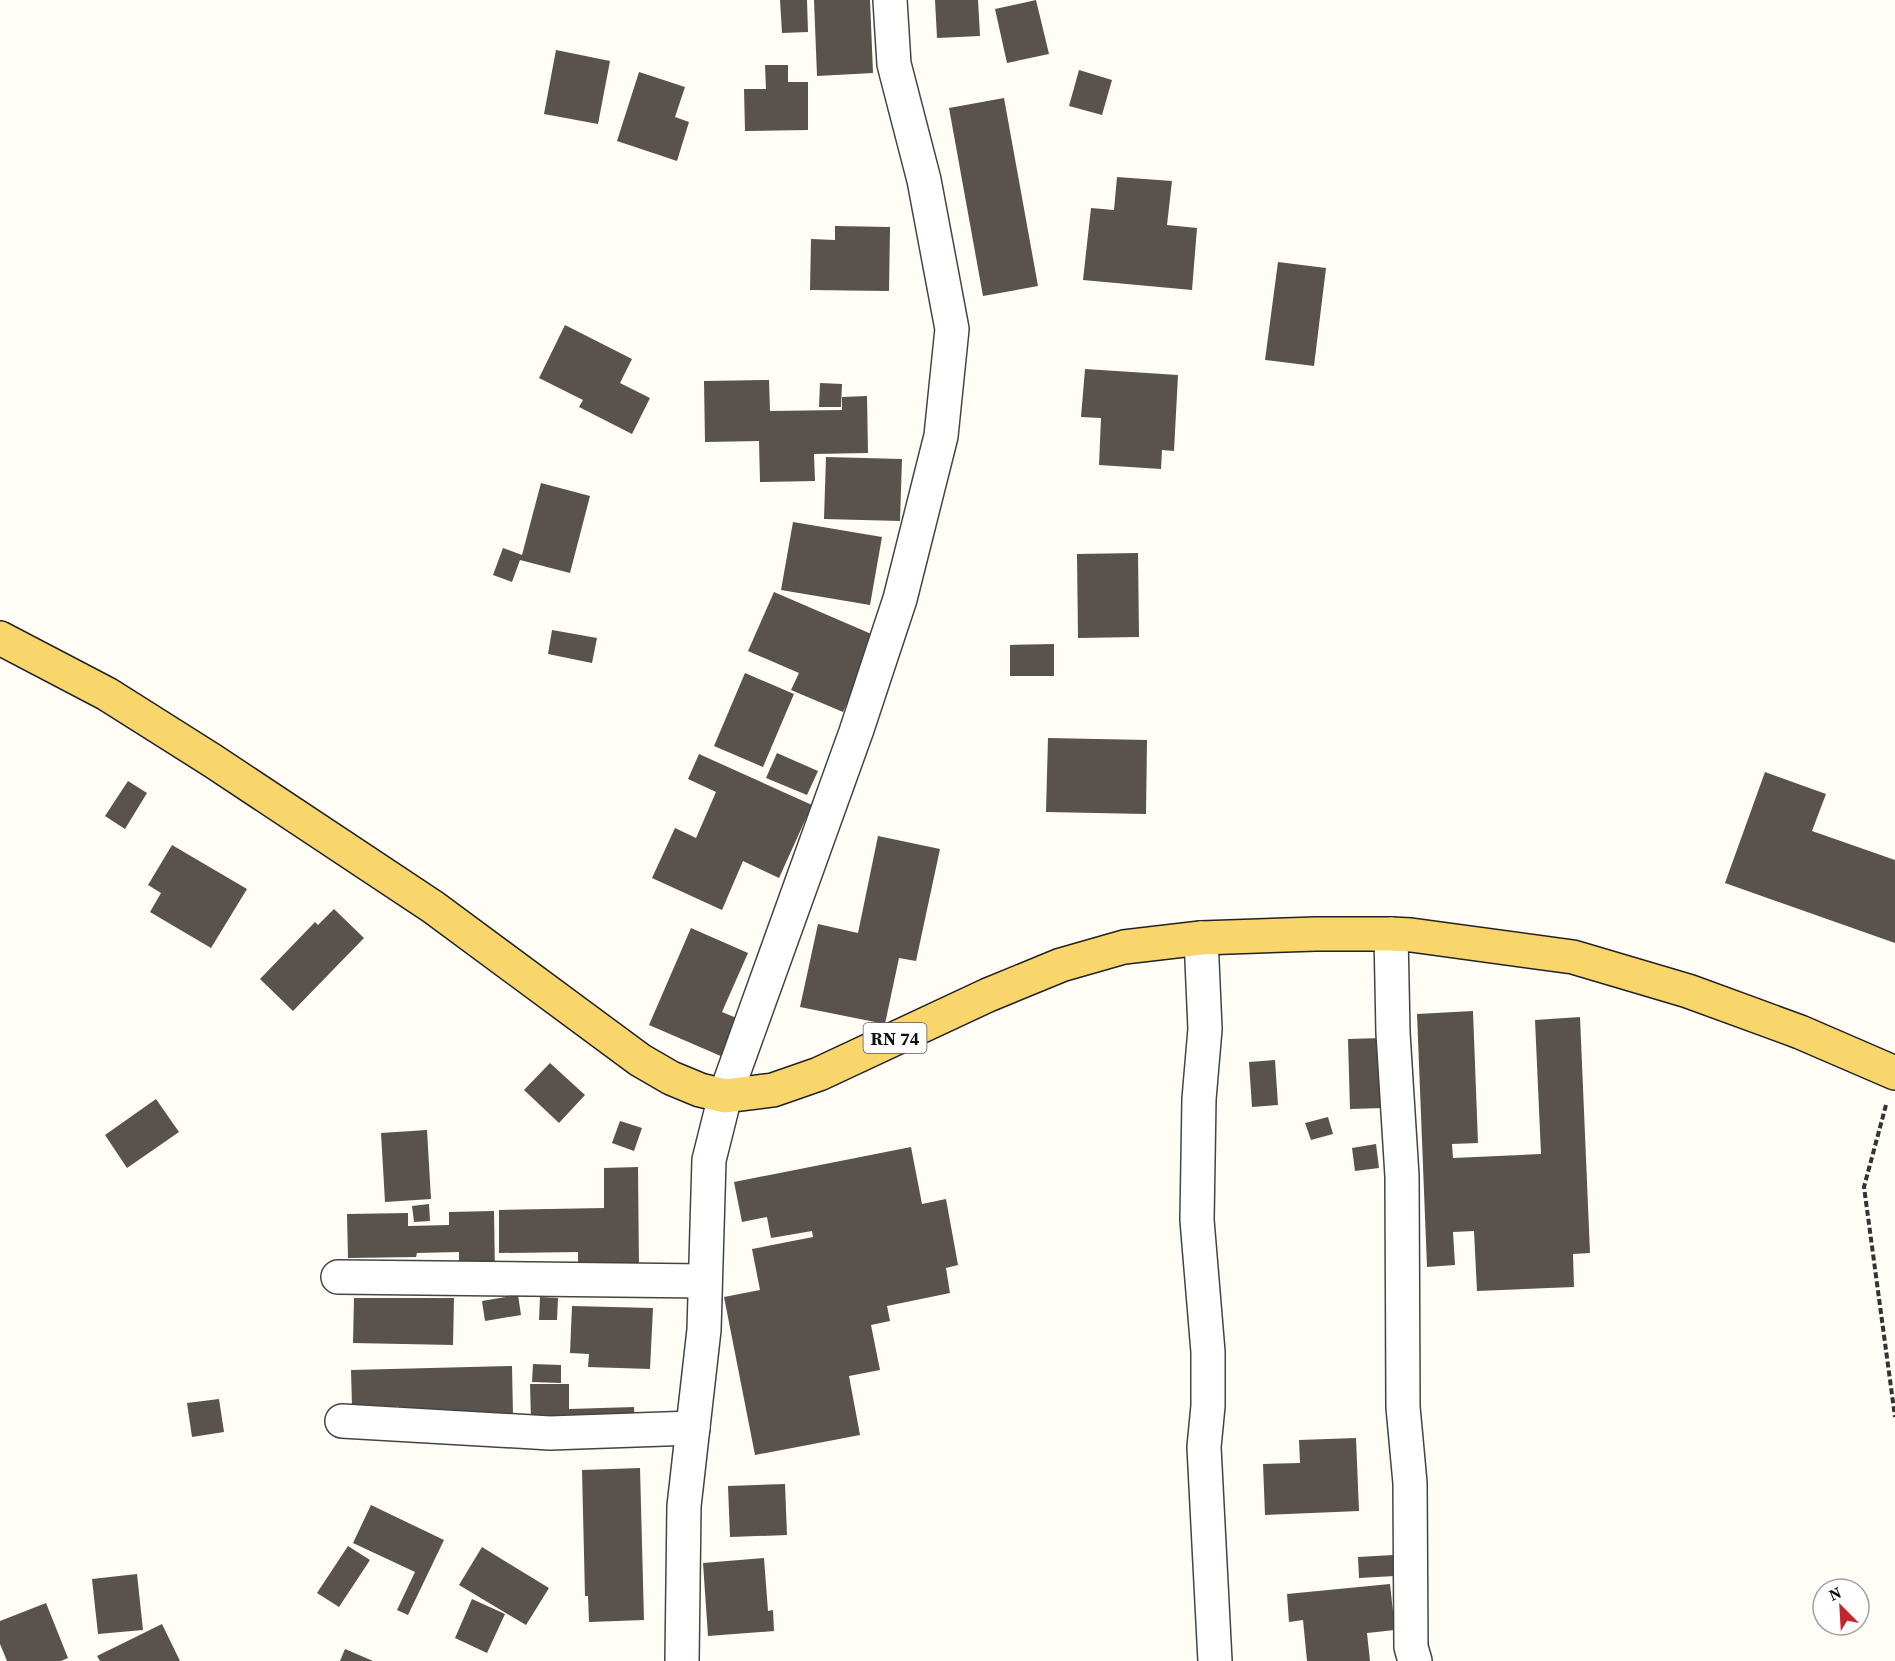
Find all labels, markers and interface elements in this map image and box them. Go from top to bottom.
road number: RN 74 [864,1023,926,1053]
north arrow [1811,1577,1871,1637]
text: N [1825,1581,1845,1606]

